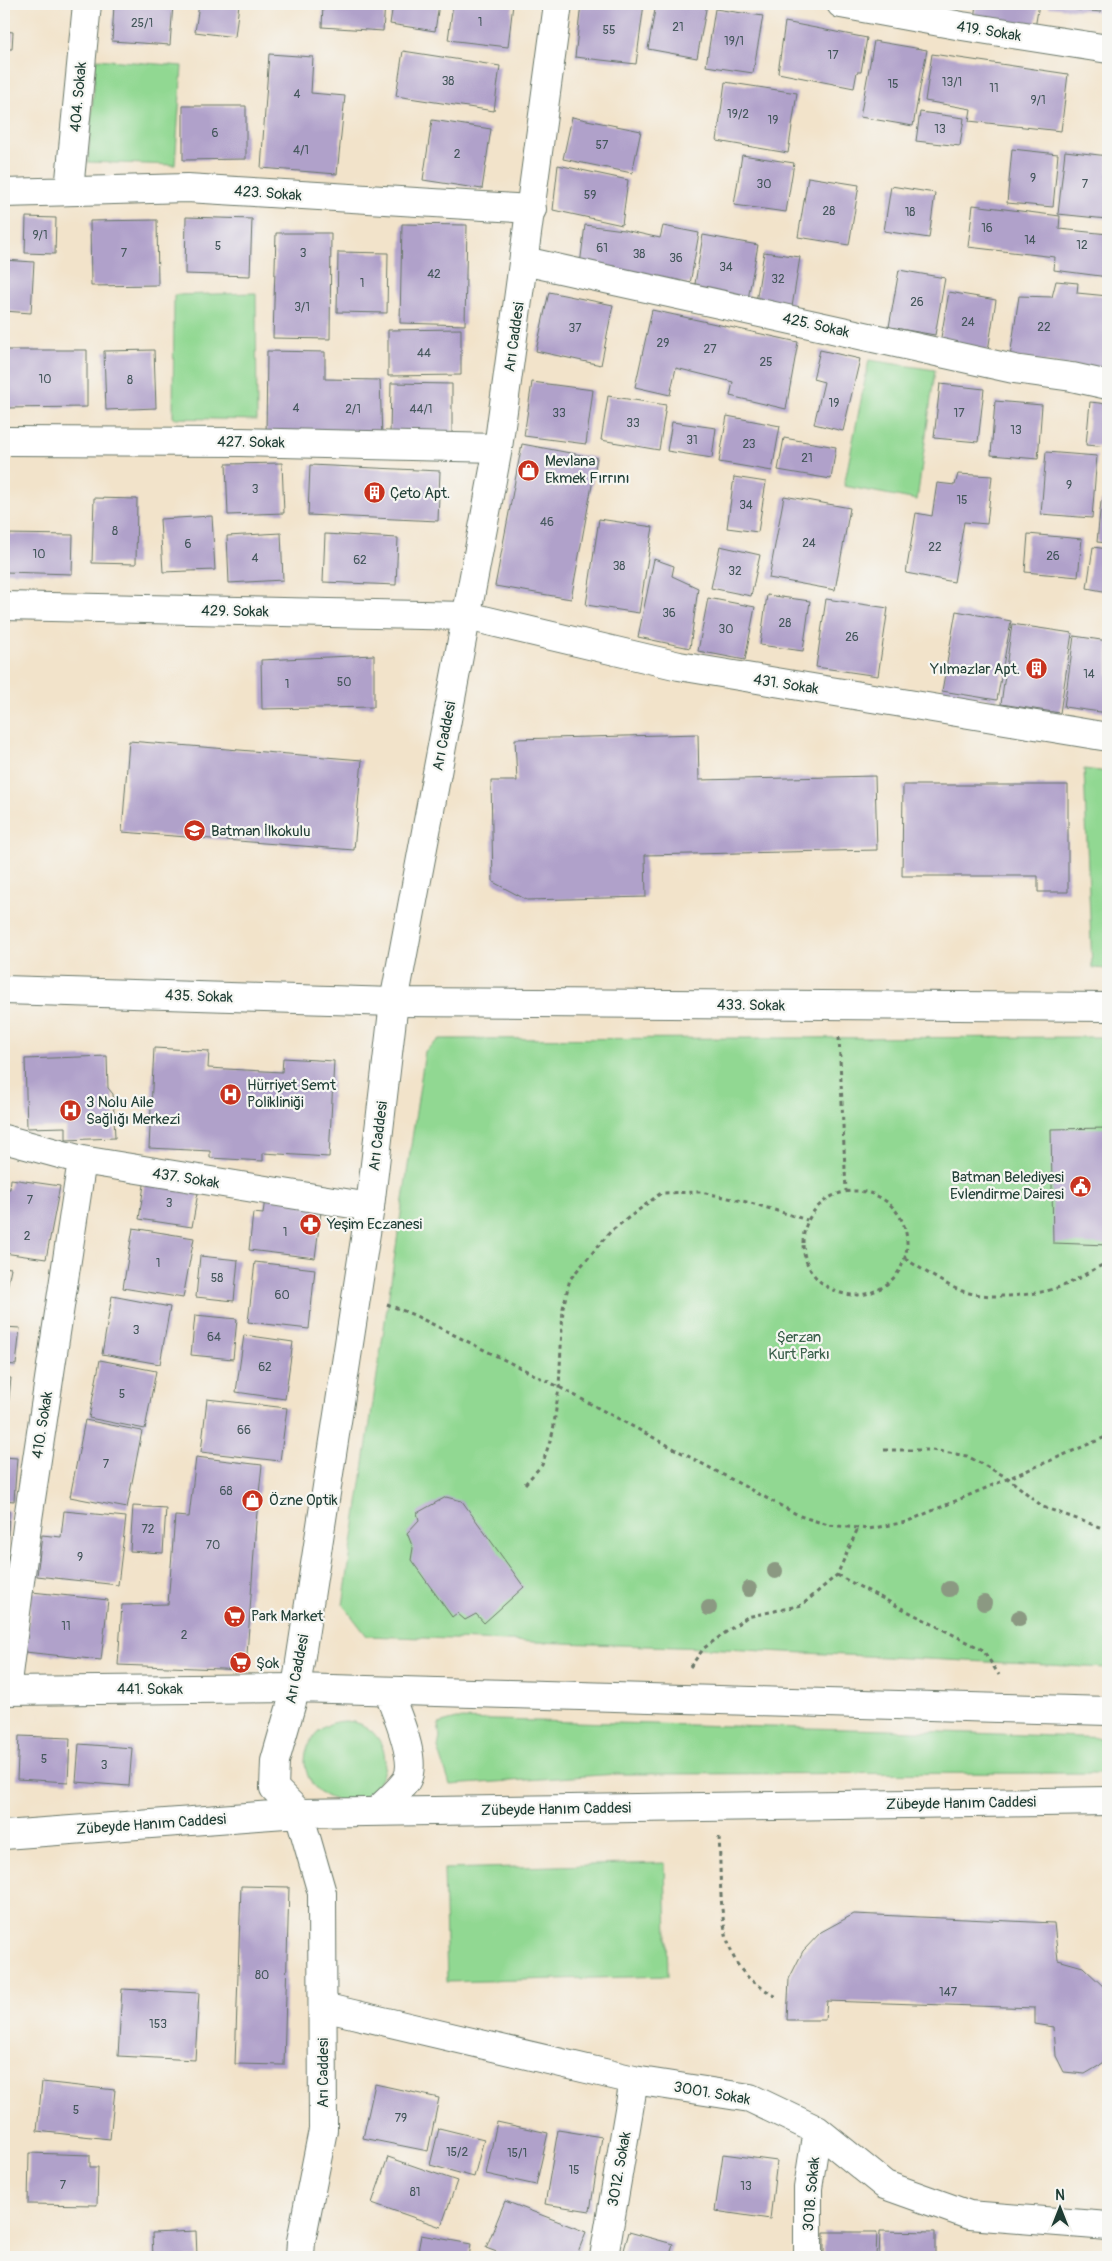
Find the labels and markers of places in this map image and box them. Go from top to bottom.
place label: Mevlana Ekmek Fırrını [545,452,630,488]
shop icon: Mevlana Ekmek Fırrını [517,458,541,482]
building icon: Çeto Apt. [362,481,386,505]
place label: Çeto Apt. [390,484,450,503]
building icon: Yılmazlar Apt. [1024,657,1048,681]
place label: Yılmazlar Apt. [929,660,1020,679]
school or university icon: Batman İlkokulu [183,819,207,843]
place label: Batman İlkokulu [211,822,311,841]
place label: Hürriyet Semt Polikliniği [247,1076,337,1112]
hospital icon: Hürriyet Semt Polikliniği [219,1082,243,1106]
place label: 3 Nolu Aile Sağlığı Merkezi [86,1093,180,1129]
hospital icon: 3 Nolu Aile Sağlığı Merkezi [58,1099,82,1123]
place label: Batman Belediyesi Evlendirme Dairesi [950,1168,1064,1204]
public building icon: Batman Belediyesi Evlendirme Dairesi [1068,1174,1092,1198]
pharmacy icon: Yeşim Eczanesi [299,1212,323,1236]
place label: Yeşim Eczanesi [326,1215,422,1234]
shop icon: Özne Optik [241,1488,265,1512]
place label: Özne Optik [269,1491,338,1510]
supermarket icon: Park Market [223,1604,247,1628]
place label: Park Market [251,1607,324,1626]
supermarket icon: Şok [228,1651,252,1675]
place label: Şok [256,1654,280,1673]

